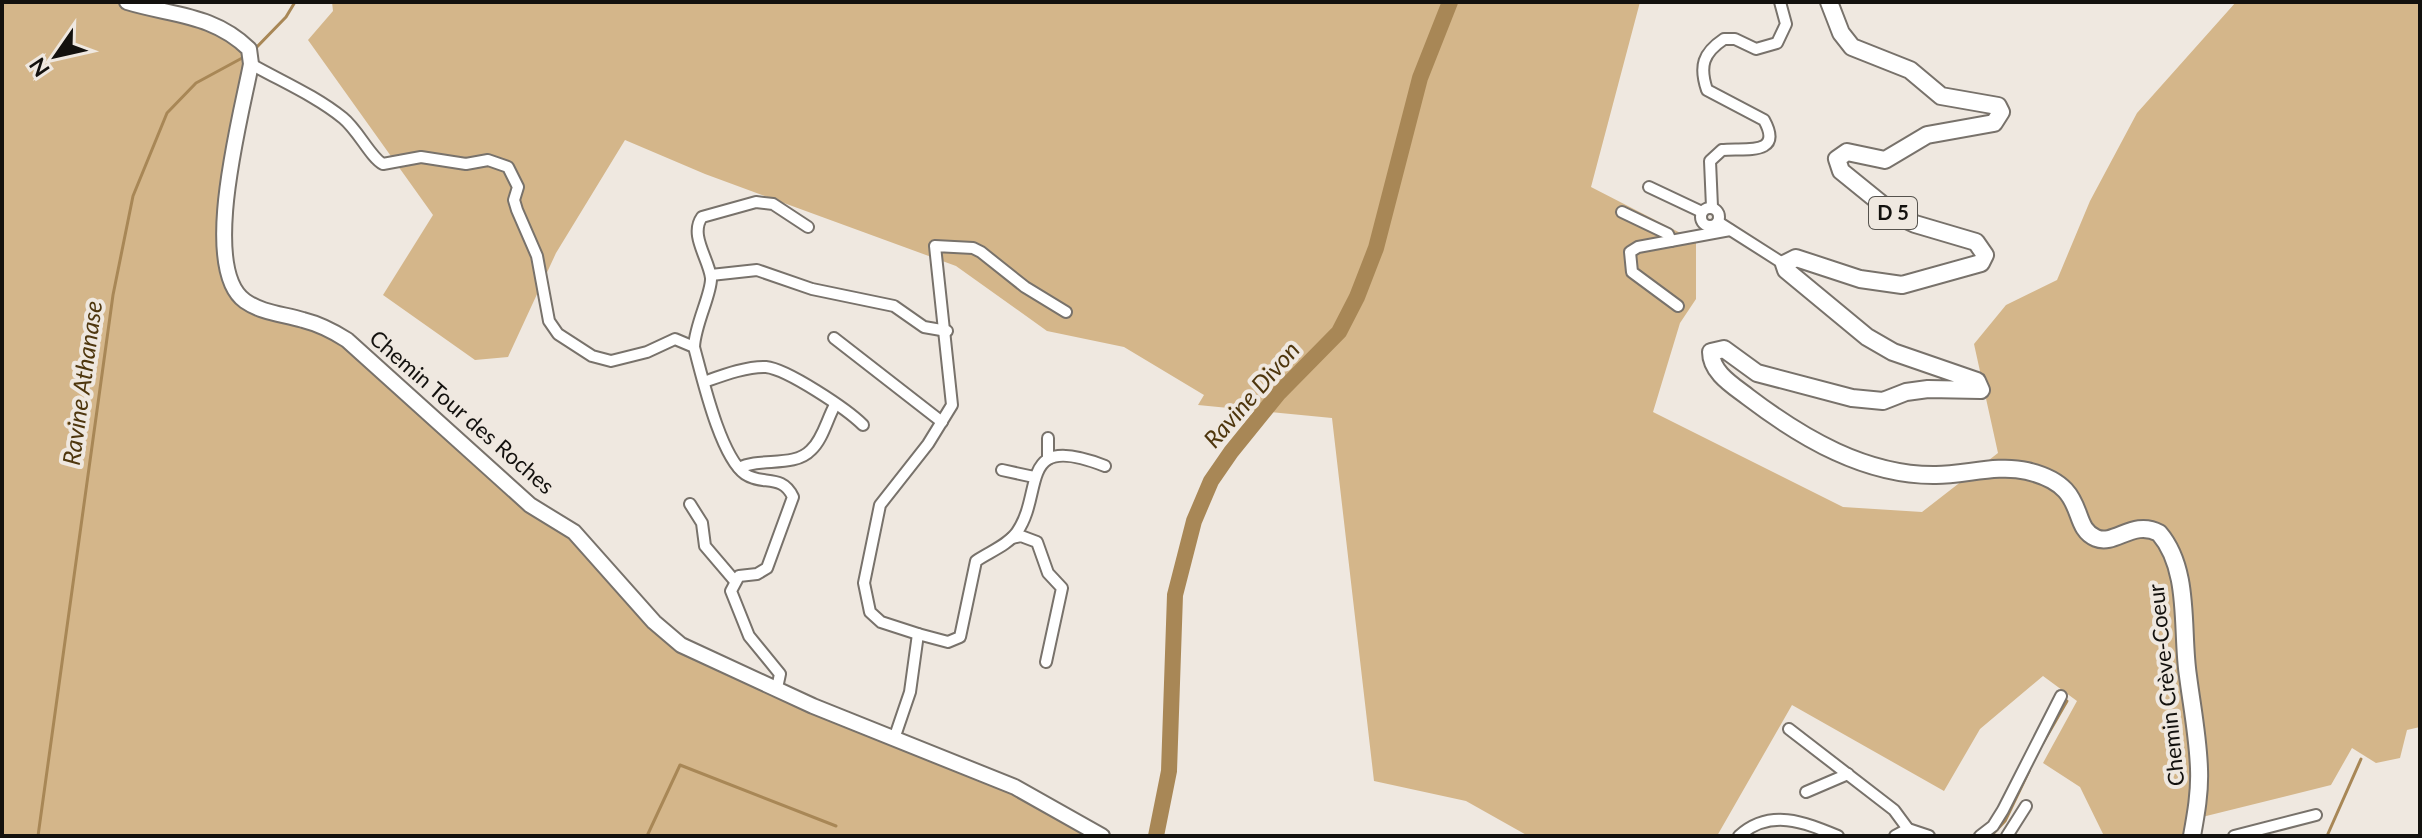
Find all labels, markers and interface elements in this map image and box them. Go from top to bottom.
north arrow [16,16,96,96]
text: N [23,53,55,82]
road number: D 5 [1869,197,1917,229]
water label: Ravine Athanase [56,299,107,467]
street label: Chemin Tour des Roches [364,324,560,499]
water label: Ravine Divon [1197,335,1305,453]
street label: Chemin Crève-Coeur [2141,583,2190,787]

